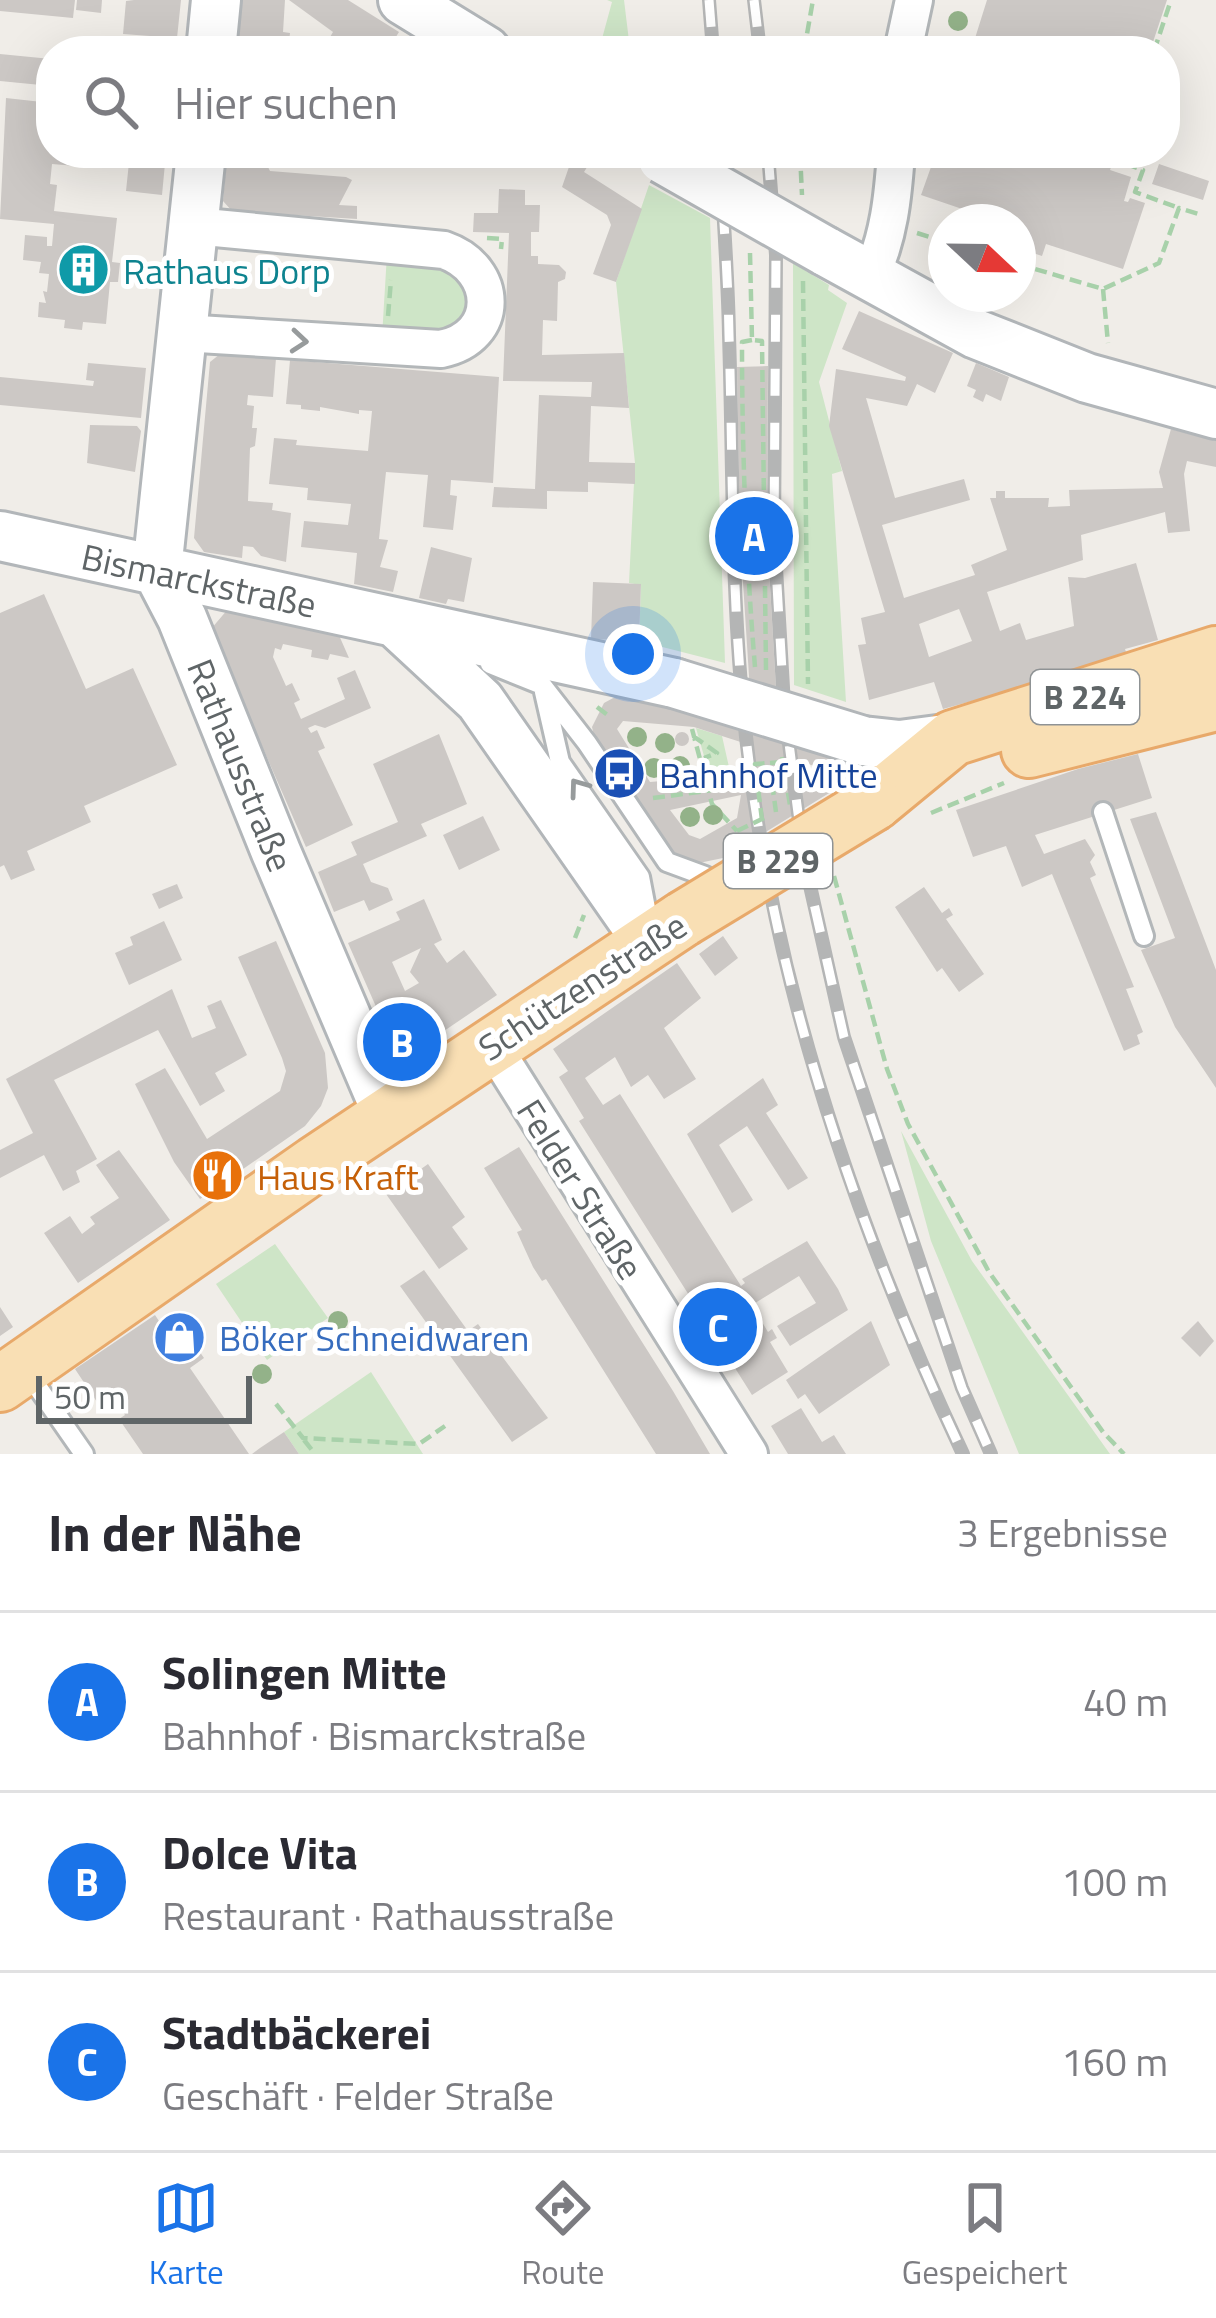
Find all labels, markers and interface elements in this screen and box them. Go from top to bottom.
search box [36,36,1180,168]
text: Hier suchen [174,68,398,136]
icon: search [78,69,144,135]
north arrow [928,204,1036,312]
building icon: Rathaus Dorp [56,242,112,298]
place label: Rathaus Dorp [123,243,331,298]
one-way arrow [290,327,309,353]
pin: A [715,491,793,581]
street label: Bismarckstraße [77,528,321,632]
your location [603,624,663,684]
street label: Rathausstraße [173,650,309,880]
road number: B 224 [1031,670,1139,724]
bus stop icon: Bahnhof Mitte [592,746,648,802]
place label: Bahnhof Mitte [659,747,878,802]
one-way arrow [570,778,592,800]
road number: B 229 [724,834,832,888]
street label: Schützenstraße [467,898,697,1074]
pin: B [363,997,441,1087]
street label: Felder Straße [504,1088,658,1290]
restaurant icon: Haus Kraft [190,1148,246,1204]
place label: Haus Kraft [257,1149,419,1204]
pin: C [679,1282,757,1372]
shop icon: Böker Schneidwaren [152,1309,208,1365]
place label: Böker Schneidwaren [219,1310,529,1365]
scale bar [36,1370,252,1423]
text: 50 m [54,1372,126,1422]
text: In der Nähe [48,1493,302,1571]
text: 3 Ergebnisse [957,1503,1168,1562]
text: Solingen Mitte [162,1638,447,1706]
text: A [75,1672,99,1731]
text: 40 m [1083,1672,1168,1731]
text: Bahnhof · Bismarckstraße [162,1706,586,1765]
text: Dolce Vita [162,1818,358,1886]
text: B [75,1852,99,1911]
text: 100 m [1061,1852,1168,1911]
text: Restaurant · Rathausstraße [162,1886,614,1945]
text: Stadtbäckerei [162,1998,431,2066]
text: C [76,2032,98,2091]
text: 160 m [1061,2032,1168,2091]
text: Geschäft · Felder Straße [162,2066,554,2125]
tab: Karte [149,2175,224,2297]
tab: Route [521,2175,604,2297]
tab: Gespeichert [902,2175,1067,2297]

